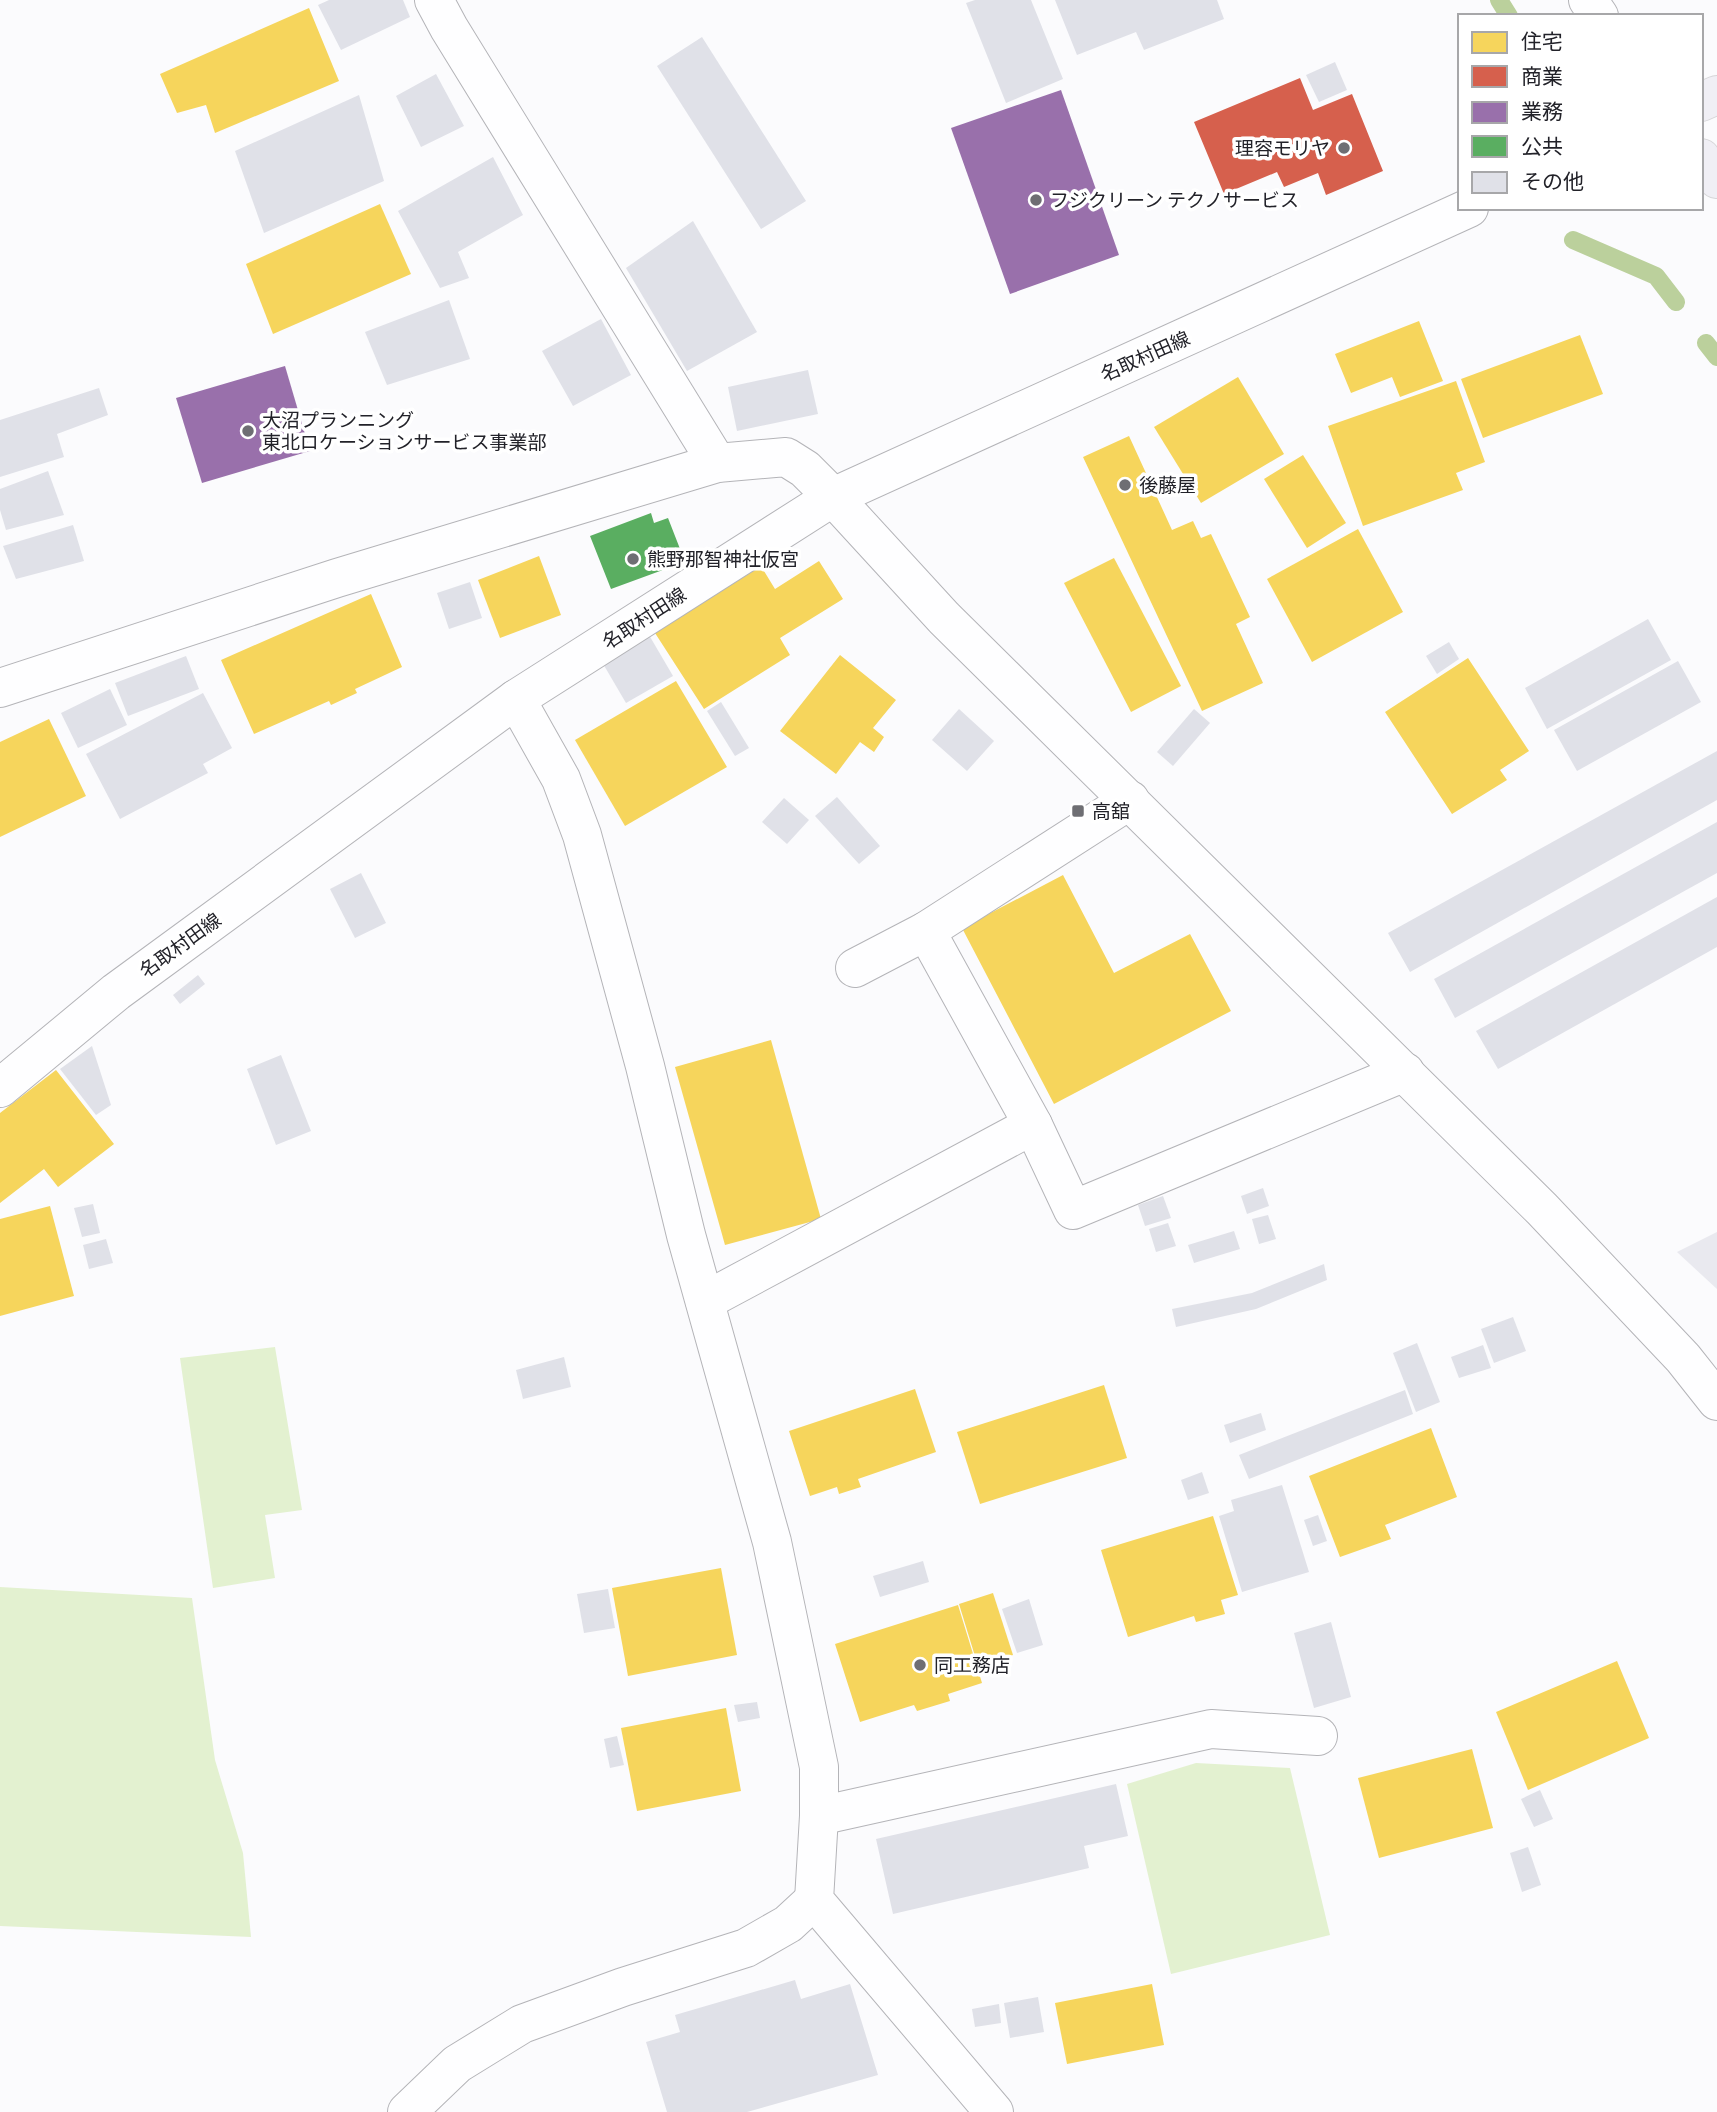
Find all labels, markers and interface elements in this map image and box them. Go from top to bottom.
legend [1458,14,1703,210]
text: 住宅 [1521,28,1563,55]
text: 商業 [1521,63,1563,90]
text: 業務 [1521,98,1563,125]
text: 公共 [1521,133,1563,160]
place label: 理容モリヤ [1235,136,1330,160]
marker: 理容モリヤ [1336,140,1352,156]
text: その他 [1521,168,1584,195]
place label: フジクリーン テクノサービス [1050,188,1299,212]
marker: フジクリーン テクノサービス [1028,192,1044,208]
street label: 名取村田線 [1097,326,1193,386]
place label: 大沼プランニング 東北ロケーションサービス事業部 [262,408,547,454]
marker: 大沼プランニング 東北ロケーションサービス事業部 [240,423,256,439]
place label: 後藤屋 [1139,473,1196,497]
marker: 後藤屋 [1117,477,1133,493]
place label: 熊野那智神社仮宮 [647,547,799,571]
marker: 熊野那智神社仮宮 [625,551,641,567]
street label: 名取村田線 [598,582,690,654]
place label: 高舘 [1092,799,1130,823]
marker: 高舘 [1070,803,1086,819]
street label: 名取村田線 [135,907,225,983]
place label: 同工務店 [934,1653,1010,1677]
marker: 同工務店 [912,1657,928,1673]

